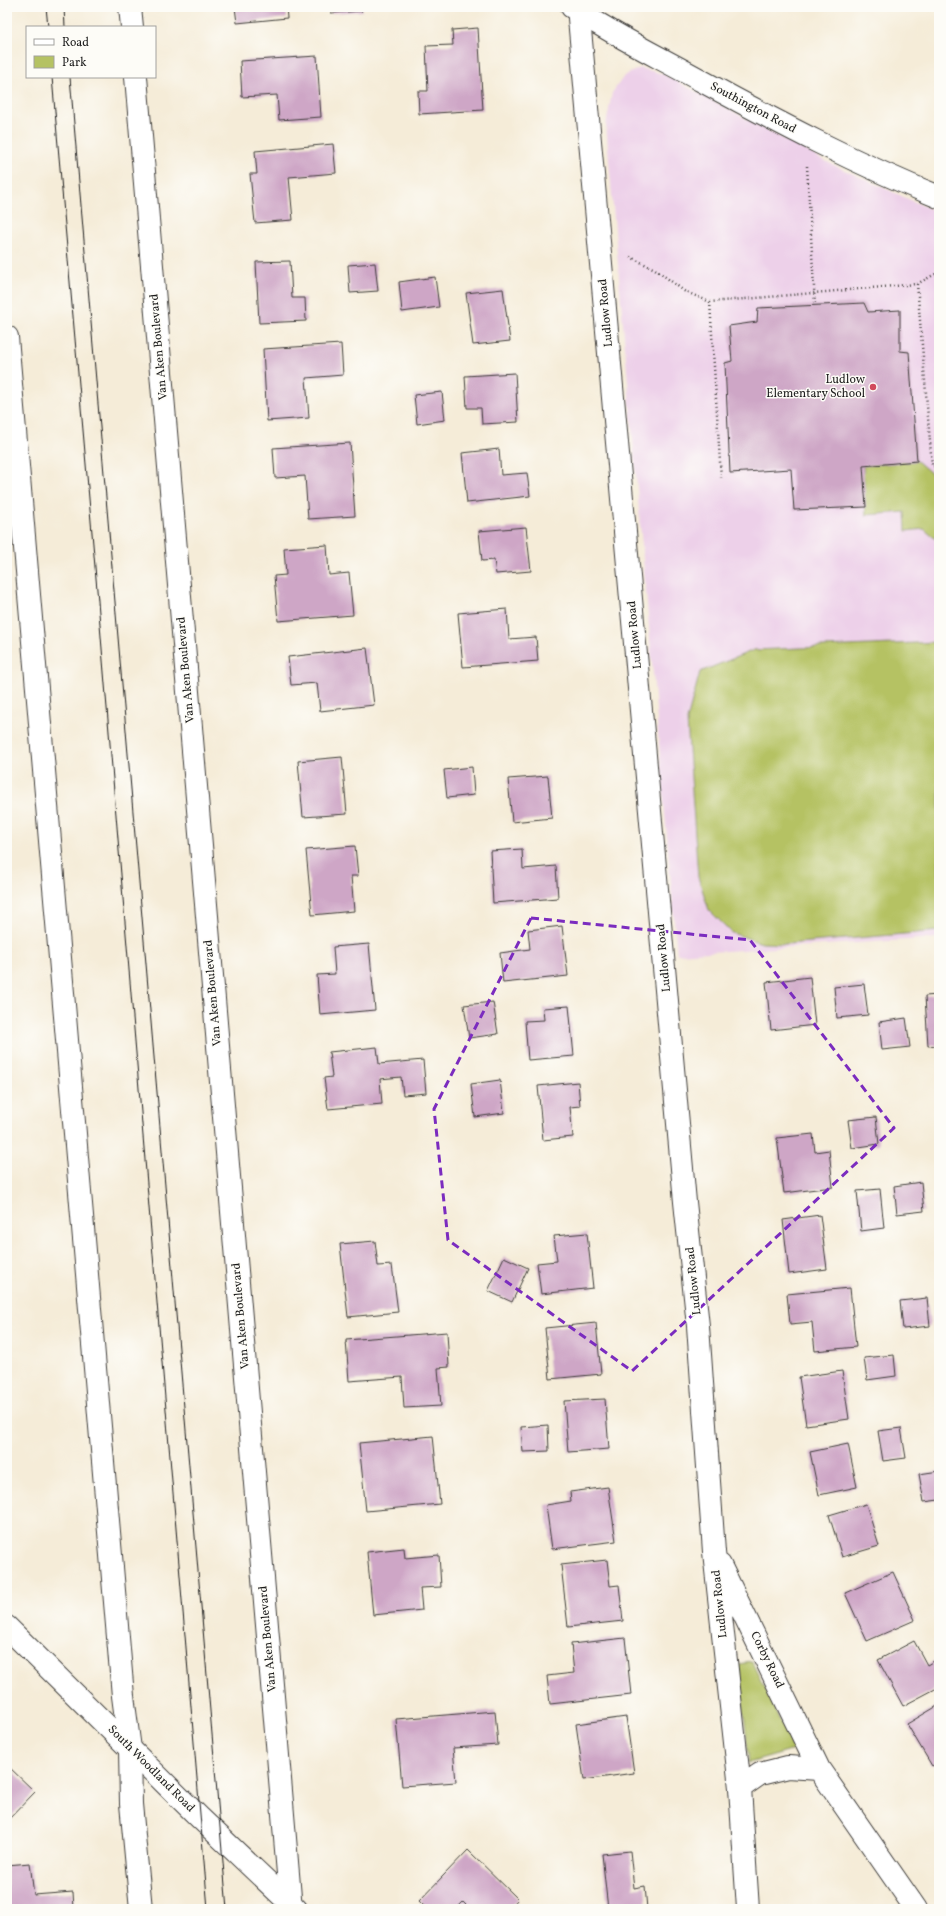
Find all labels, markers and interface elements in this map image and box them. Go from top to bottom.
legend [26,26,156,78]
text: Road [62,35,89,51]
text: Park [62,55,87,71]
street label: Southington Road [707,79,799,138]
street label: Ludlow Road [595,278,617,348]
street label: Van Aken Boulevard [146,293,172,401]
place label: Ludlow Elementary School [766,372,866,402]
marker: Ludlow Elementary School [868,382,878,392]
street label: Ludlow Road [624,600,646,670]
street label: Van Aken Boulevard [173,616,199,724]
street label: Ludlow Road [653,923,675,993]
street label: Van Aken Boulevard [200,939,226,1047]
street label: Ludlow Road [682,1246,706,1316]
street label: Van Aken Boulevard [228,1262,254,1370]
street label: Ludlow Road [708,1569,732,1639]
street label: Van Aken Boulevard [255,1585,281,1693]
street label: Corby Road [746,1629,788,1691]
street label: South Woodland Road [104,1722,198,1816]

